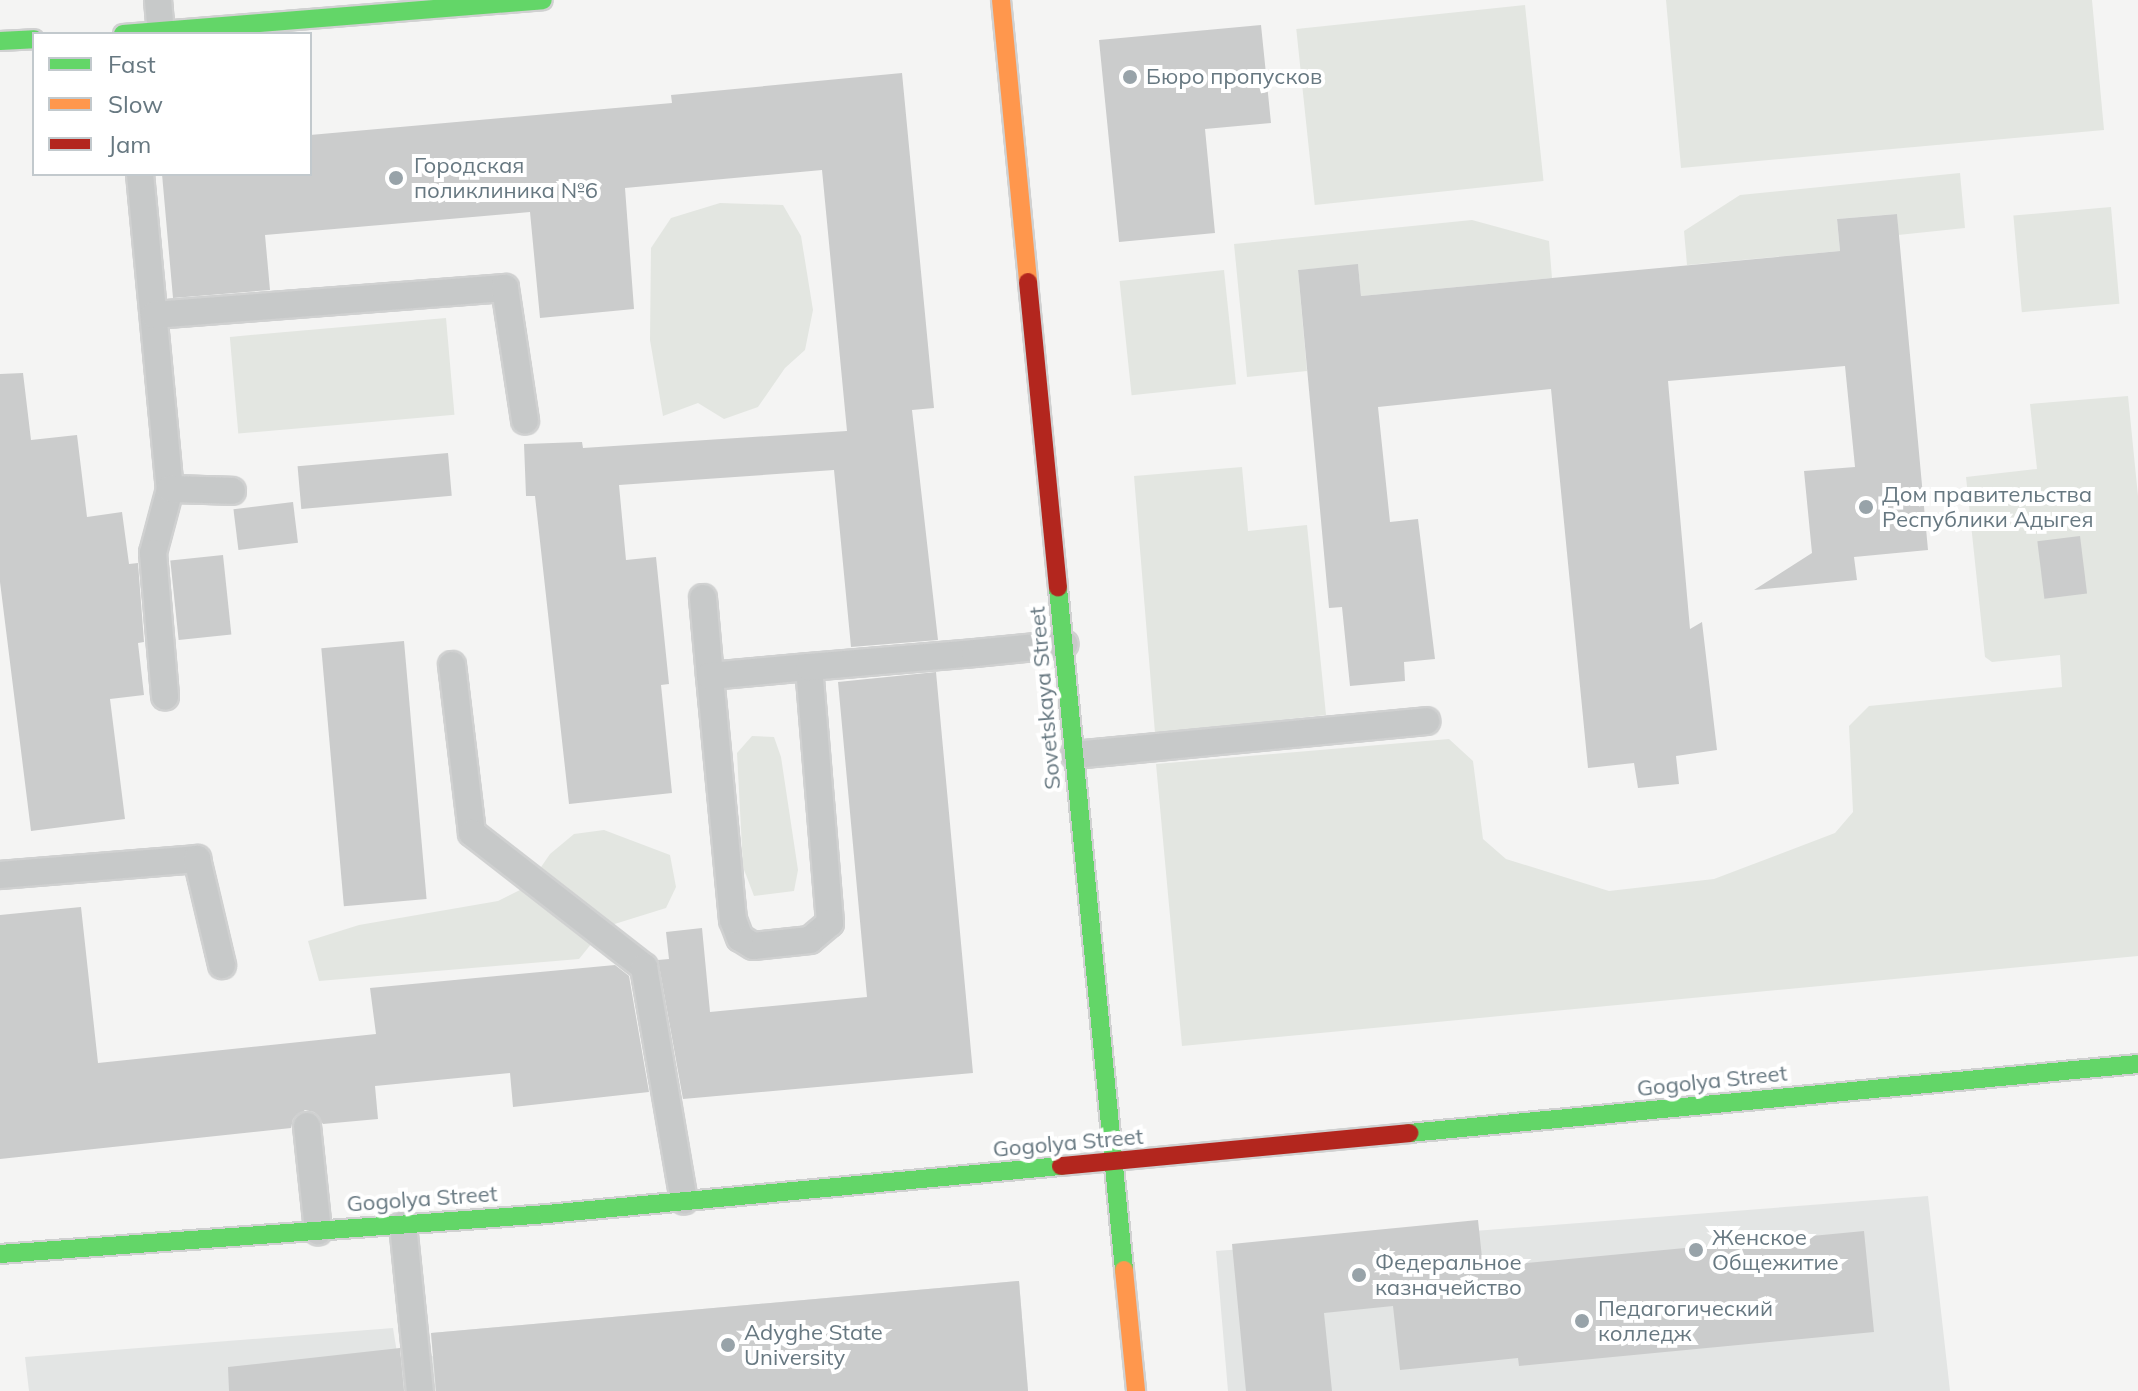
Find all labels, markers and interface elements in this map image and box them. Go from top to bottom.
legend [32,32,312,176]
text: Fast [108,49,156,79]
place label: Бюро пропусков [1146,64,1322,90]
marker: Бюро пропусков [1121,68,1139,86]
text: Slow [108,89,163,119]
text: Jam [108,129,151,159]
place label: Городская поликлиника №6 [414,152,598,204]
marker: Городская поликлиника №6 [385,167,407,189]
place label: Дом правительства Республики Адыгея [1882,481,2093,532]
marker: Дом правительства Республики Адыгея [1857,498,1875,516]
street label: Sovetskaya Street [1024,605,1066,791]
street label: Gogolya Street [1636,1060,1788,1102]
street label: Gogolya Street [992,1123,1144,1163]
street label: Gogolya Street [346,1181,498,1217]
place label: Женское Общежитие [1712,1224,1839,1276]
marker: Женское Общежитие [1687,1241,1705,1259]
place label: Федеральное казначейство [1375,1249,1522,1300]
marker: Федеральное казначейство [1350,1266,1368,1284]
place label: Педагогический колледж [1598,1295,1773,1346]
marker: Педагогический колледж [1573,1312,1591,1330]
place label: Adyghe State University [744,1319,883,1370]
marker: Adyghe State University [719,1336,737,1354]

